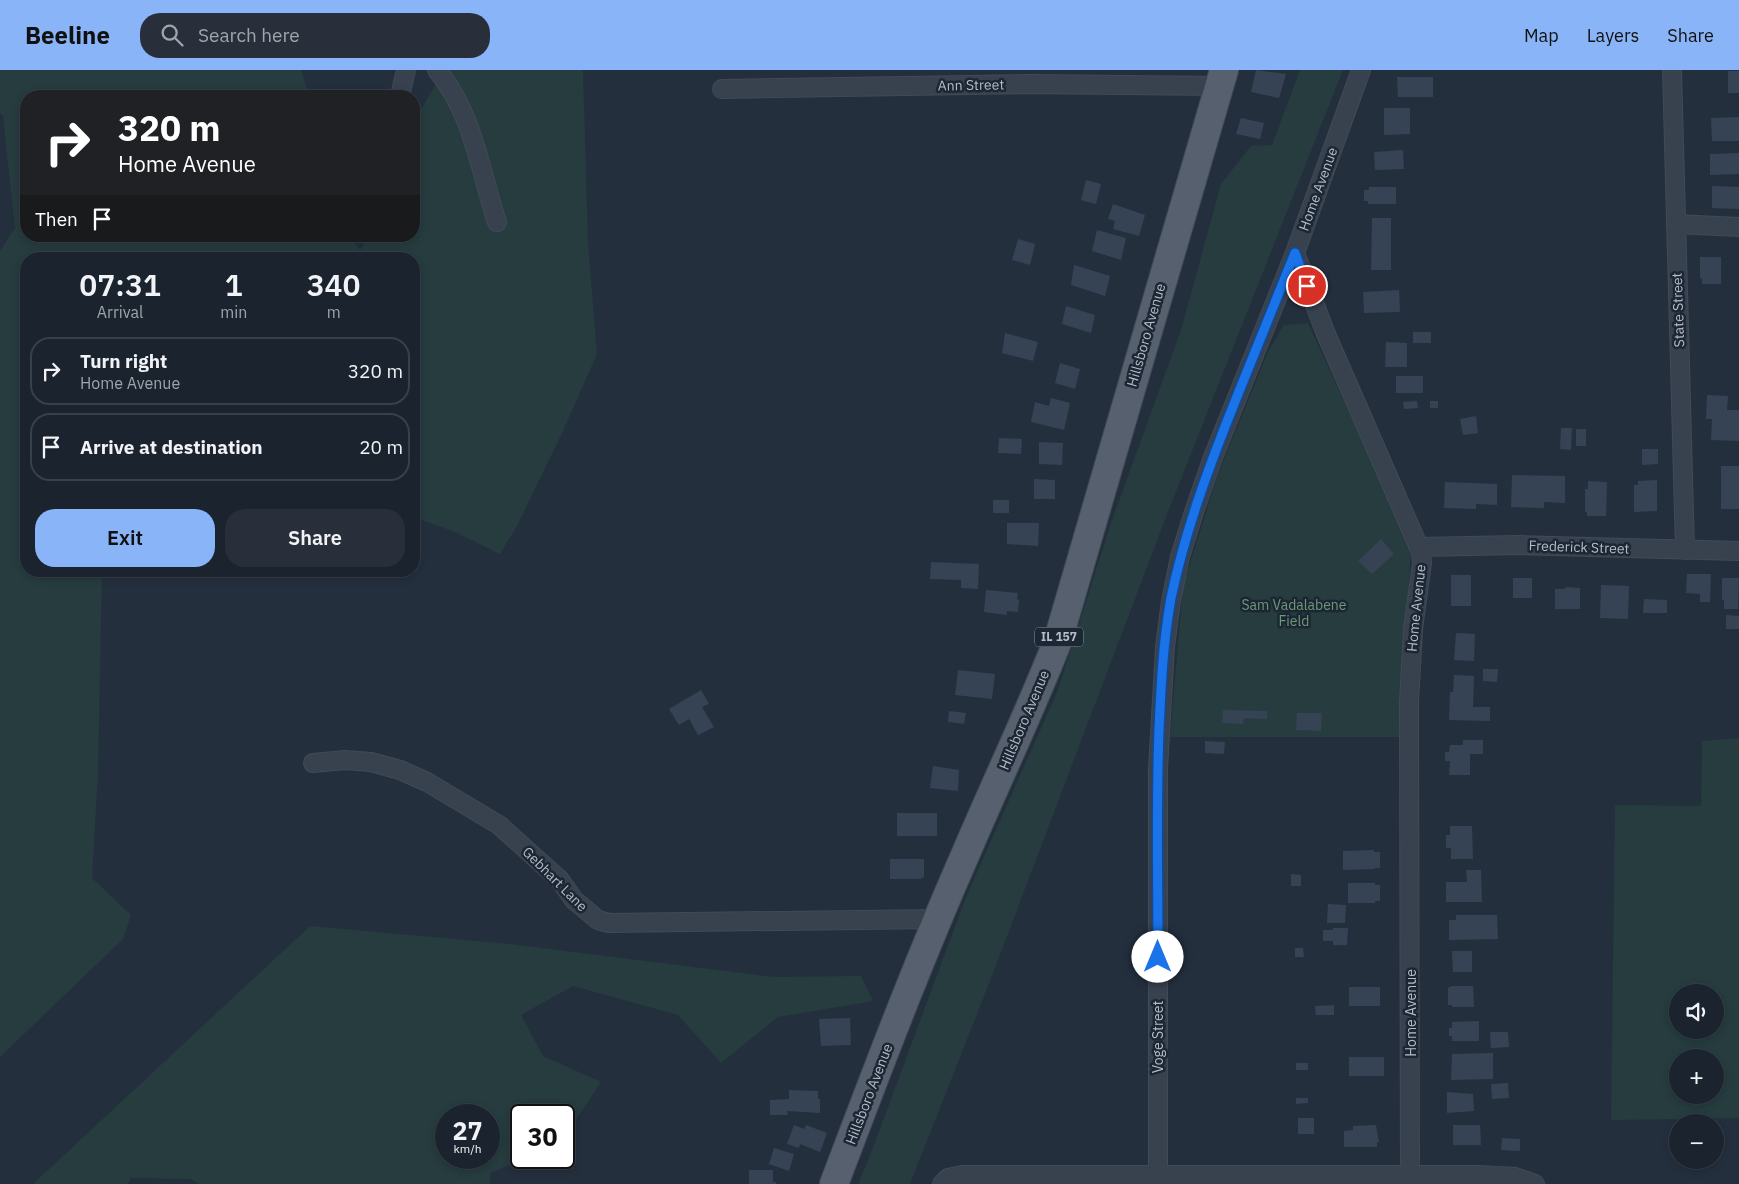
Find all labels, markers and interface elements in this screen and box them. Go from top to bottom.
search box [140,13,490,58]
text: Beeline [25,19,110,51]
icon: search [158,21,186,49]
text: Search here [198,23,300,47]
text: Map [1524,24,1559,47]
text: Layers [1587,24,1639,47]
text: Share [1667,24,1714,47]
street label: Ann Street [938,75,1005,95]
text: 320 m [118,105,221,151]
icon: right [35,110,100,175]
street label: Home Avenue [1295,144,1342,233]
text: Home Avenue [118,149,256,178]
icon: arrive [88,205,116,233]
text: Then [35,207,78,231]
text: 07:31 [79,265,161,304]
text: 1 [225,265,243,304]
text: 340 [307,265,361,304]
pin [1286,265,1328,307]
icon: arrive [1293,272,1321,300]
street label: State Street [1668,272,1688,348]
street label: Hillsboro Avenue [1123,281,1169,389]
text: Arrival [97,302,143,322]
text: min [220,302,247,322]
text: m [327,302,341,322]
text: Turn right [80,349,167,373]
icon: right [37,357,65,385]
text: 320 m [348,359,403,383]
text: Home Avenue [80,373,180,393]
icon: arrive [37,433,65,461]
text: Arrive at destination [80,435,263,459]
text: 20 m [359,435,403,459]
button: Exit [35,509,215,567]
button: Share [225,509,405,567]
street label: Frederick Street [1528,536,1630,558]
street label: Home Avenue [1402,563,1430,653]
park label: Sam Vadalabene Field [1241,596,1347,630]
road number: IL 157 [1035,628,1083,646]
street label: Hillsboro Avenue [995,667,1053,773]
street label: Gebhart Lane [519,843,591,915]
position arrow [1131,930,1183,982]
street label: Home Avenue [1402,969,1420,1057]
map controls [1669,984,1724,1169]
button: sound [1669,984,1724,1039]
street label: Voge Street [1149,1001,1167,1073]
street label: Hillsboro Avenue [841,1041,897,1147]
button: + [1669,1049,1724,1104]
speed limit sign: 30 [510,1104,575,1169]
text: 27 [452,1114,483,1147]
button: − [1669,1114,1724,1169]
text: km/h [453,1141,482,1156]

